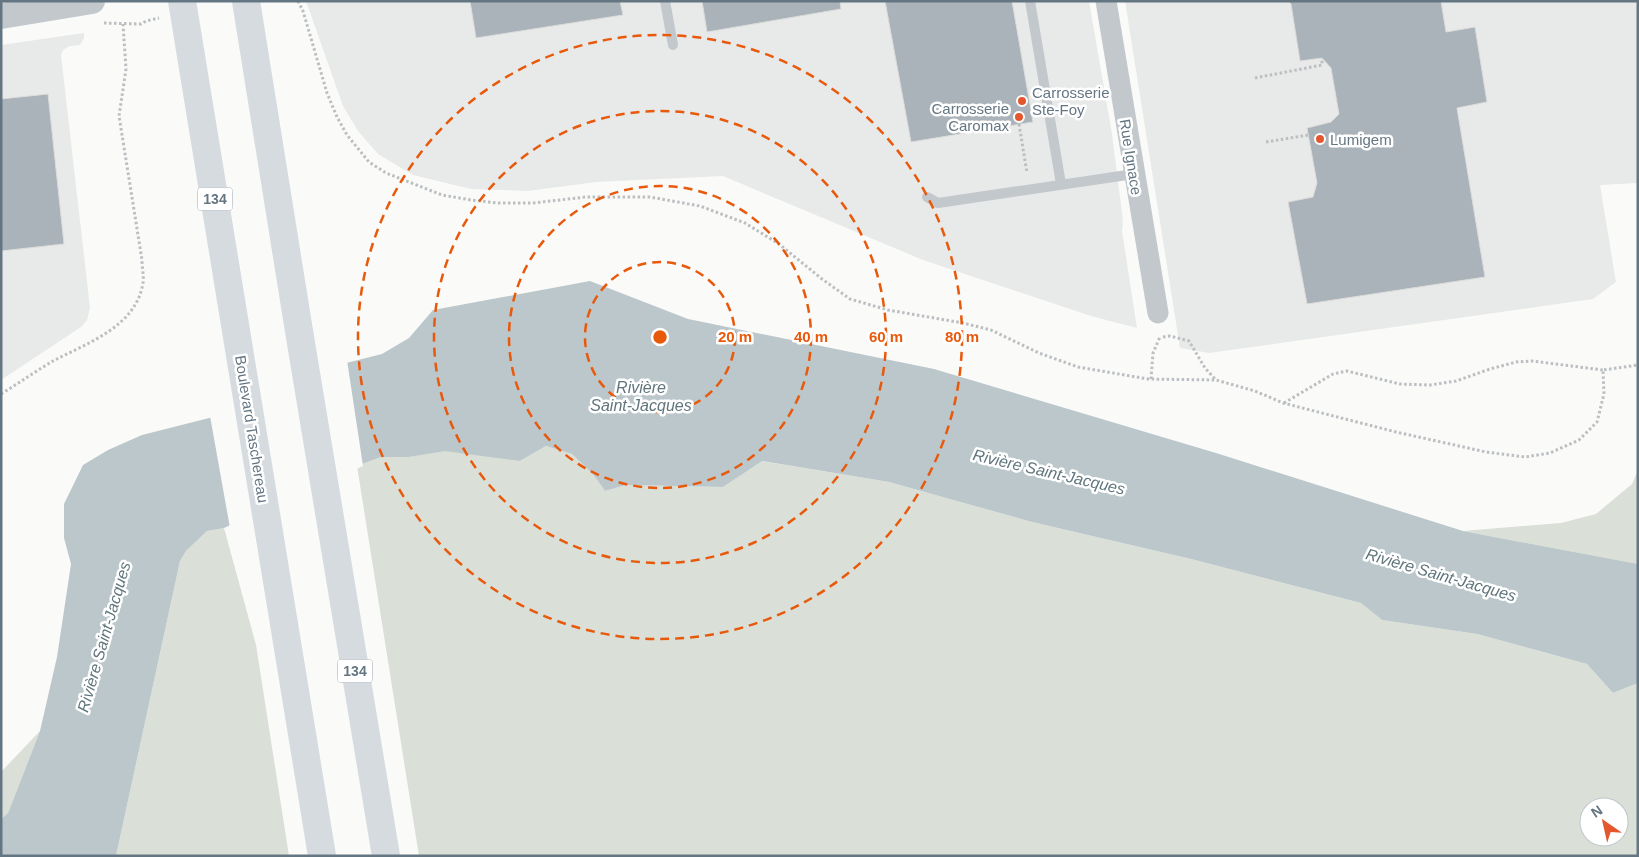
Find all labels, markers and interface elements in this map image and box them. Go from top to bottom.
place label: Carrosserie Ste-Foy [1032,84,1110,118]
marker: Carrosserie Ste-Foy [1016,95,1028,107]
place label: Carrosserie Caromax [931,100,1009,134]
marker: Carrosserie Caromax [1013,111,1025,123]
street label: Rue Ignace [1117,118,1145,196]
place label: Lumigem [1330,131,1392,148]
marker: Lumigem [1314,133,1326,145]
road number: 134 [198,188,232,210]
centre of rings [651,328,669,346]
text: 20 m [718,328,752,345]
text: 40 m [794,328,828,345]
text: 60 m [869,328,903,345]
text: 80 m [945,328,979,345]
street label: Boulevard Taschereau [232,354,272,504]
water label: Rivière Saint-Jacques [590,379,692,414]
water label: Rivière Saint-Jacques [971,446,1127,498]
water label: Rivière Saint-Jacques [1364,545,1518,605]
water label: Rivière Saint-Jacques [74,560,134,714]
road number: 134 [338,659,372,682]
north arrow [1579,797,1629,847]
text: N [1588,802,1605,821]

